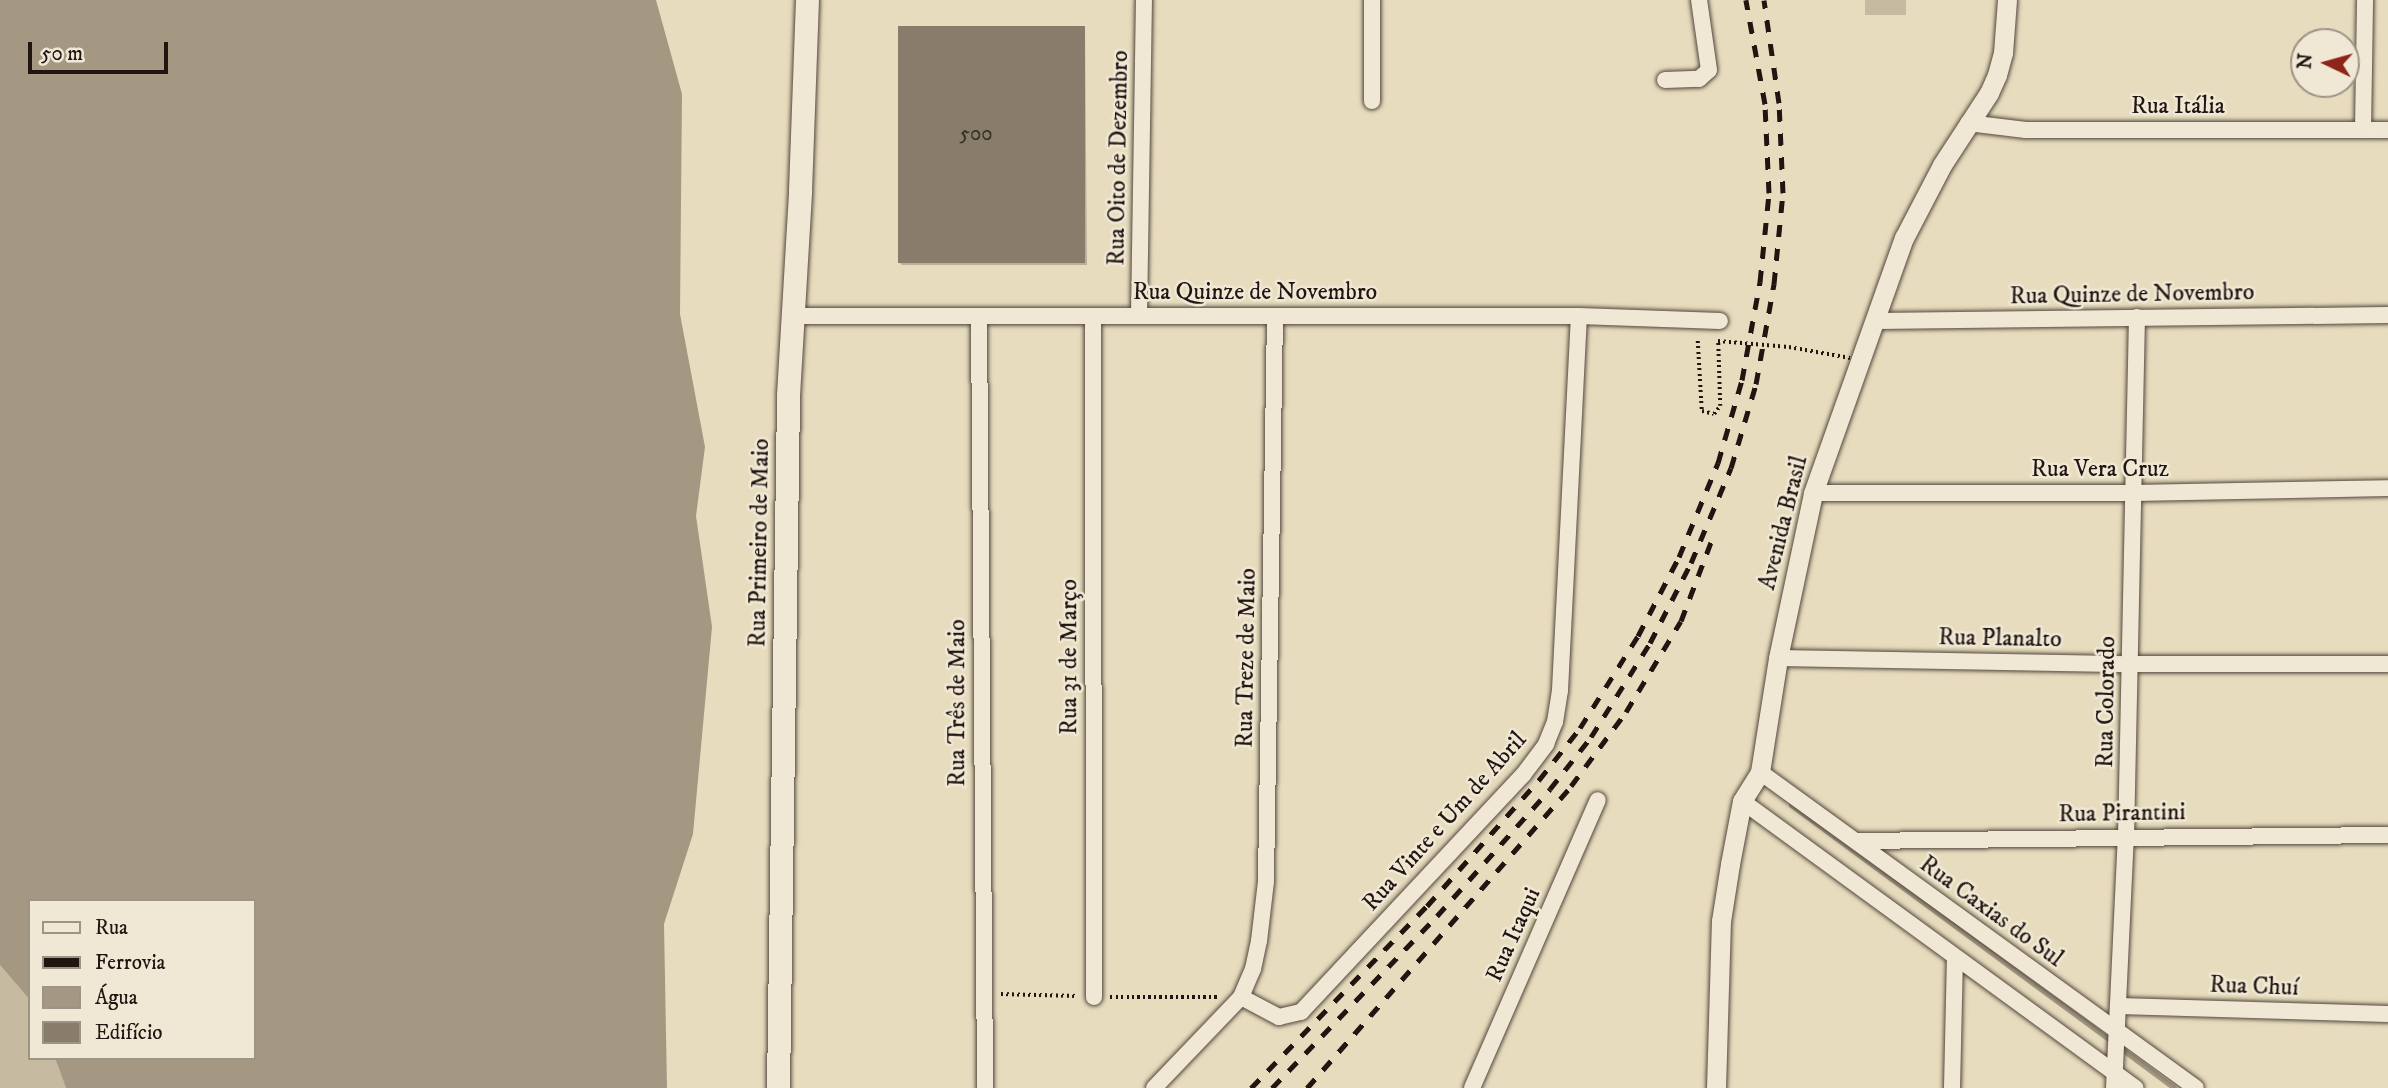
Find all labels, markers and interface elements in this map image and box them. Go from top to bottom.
scale bar [32,28,172,72]
north arrow [2290,28,2360,98]
text: 50 m [41,41,83,67]
street label: Rua Oito de Dezembro [1103,50,1135,266]
text: N [2293,53,2318,70]
street label: Rua Itália [2131,93,2225,121]
house number: 500 [959,121,993,147]
street label: Rua Quinze de Novembro [2009,278,2255,312]
street label: Rua Quinze de Novembro [1133,279,1377,307]
street label: Rua Primeiro de Maio [744,438,776,648]
street label: Avenida Brasil [1753,453,1815,593]
street label: Rua Vera Cruz [2031,456,2169,484]
street label: Rua Treze de Maio [1231,568,1263,748]
street label: Rua 31 de Março [1056,579,1084,735]
street label: Rua Três de Maio [944,619,972,787]
street label: Rua Planalto [1938,624,2062,654]
street label: Rua Colorado [2091,636,2123,768]
street label: Rua Vinte e Um de Abril [1357,726,1533,918]
street label: Rua Pirantini [2058,798,2186,830]
street label: Rua Caxias do Sul [1914,850,2068,974]
street label: Rua Itaqui [1481,884,1547,986]
legend [28,899,256,1060]
text: Rua [95,915,128,941]
text: Ferrovia [95,950,165,976]
street label: Rua Chuí [2209,971,2299,1003]
text: Água [95,985,138,1011]
text: Edifício [95,1020,163,1046]

